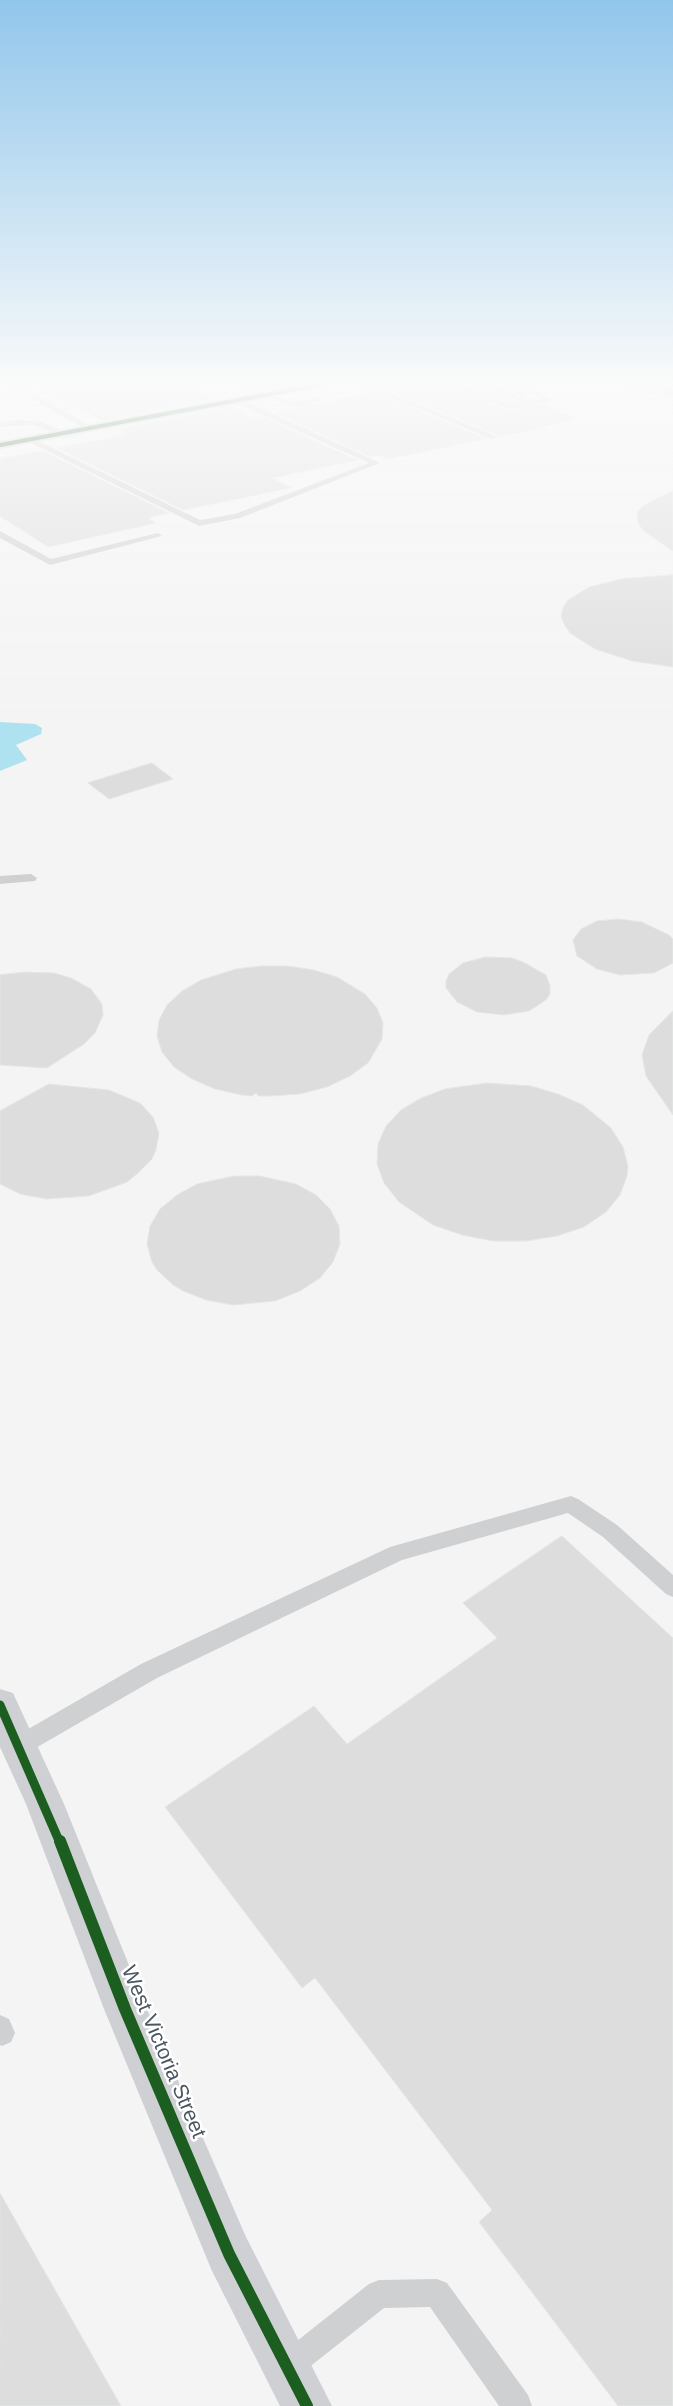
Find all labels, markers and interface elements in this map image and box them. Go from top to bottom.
street label: West Victoria Street [115,1962,211,2142]

